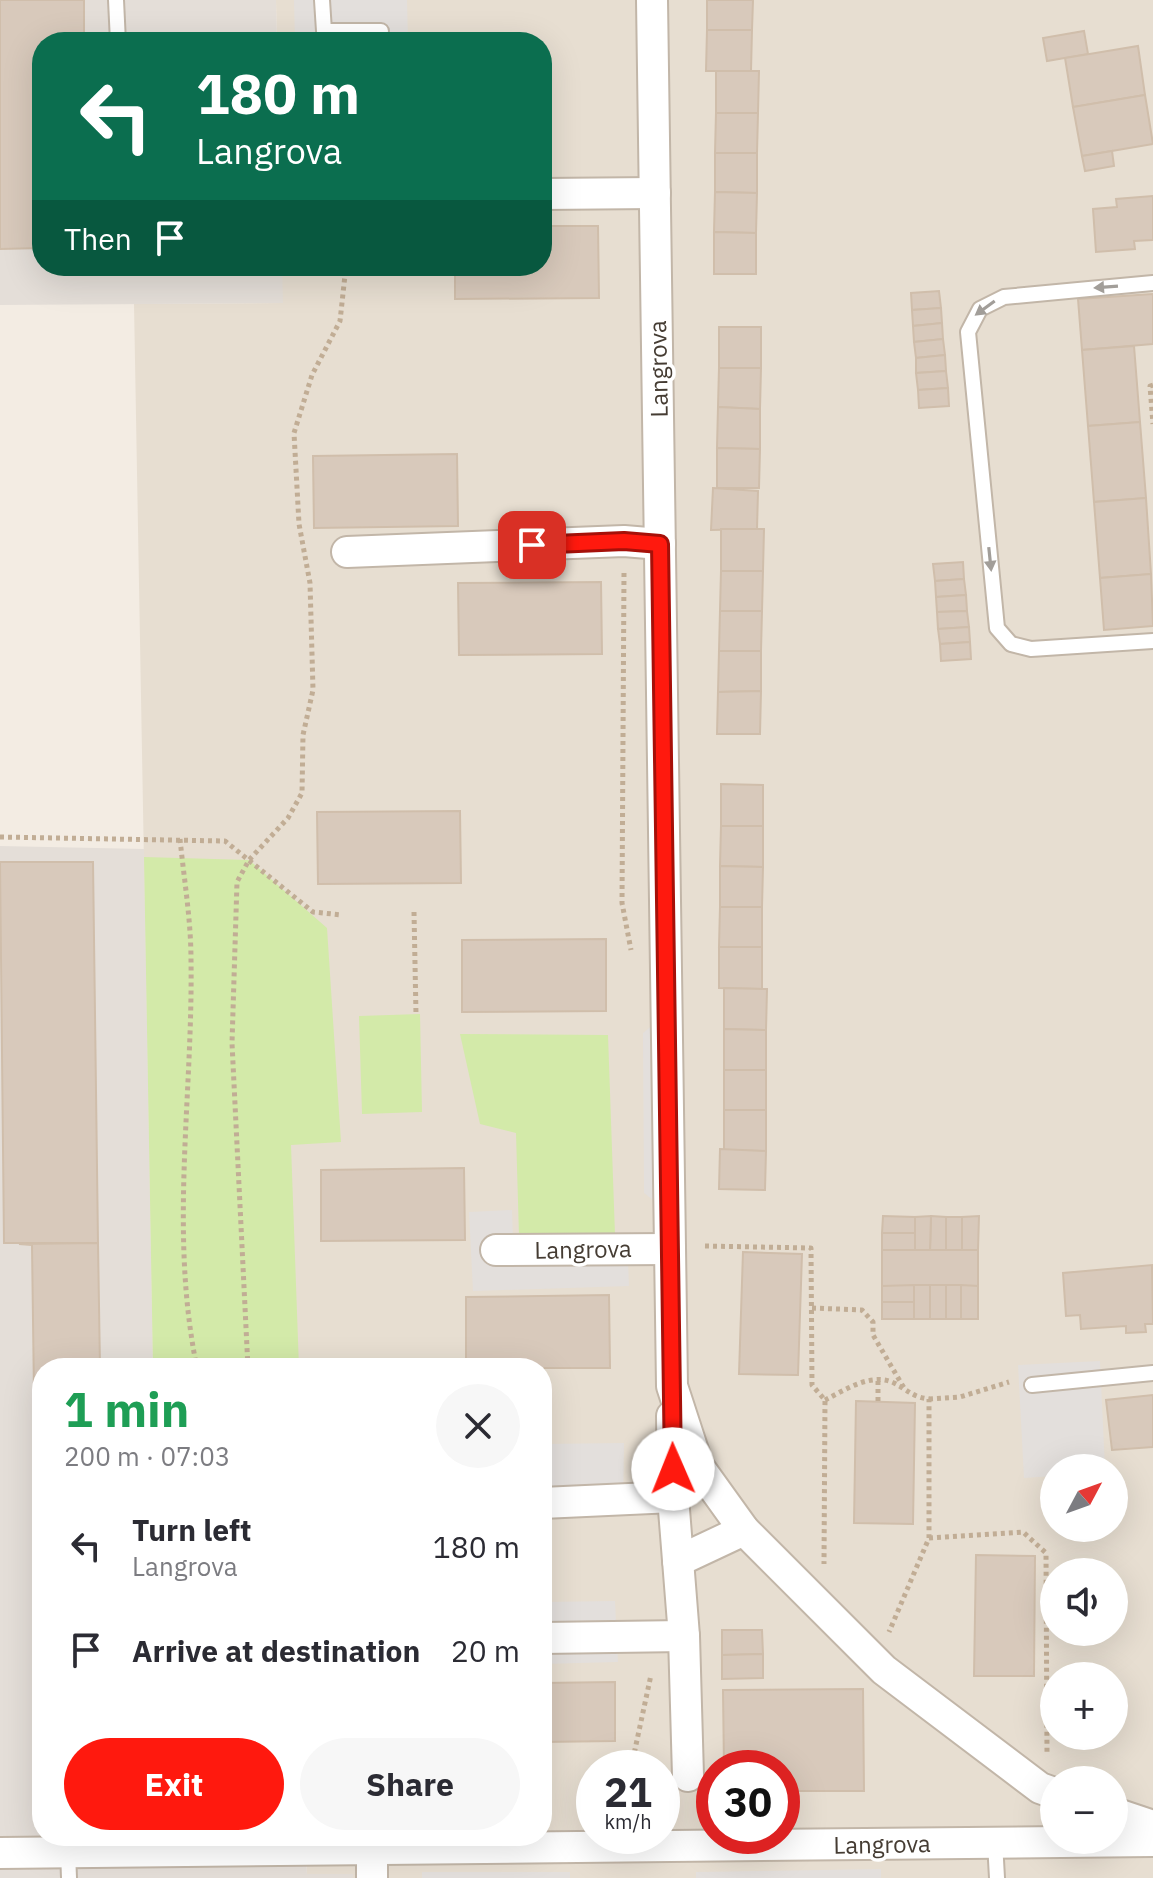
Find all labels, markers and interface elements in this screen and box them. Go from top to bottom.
text: 180 m [196,57,360,129]
icon: left [64,64,168,168]
text: Langrova [196,127,342,174]
icon: arrive [148,216,192,260]
text: Then [64,219,132,258]
one-way arrow [1093,280,1118,293]
one-way arrow [975,299,995,315]
street label: Langrova [641,320,675,418]
pin [498,511,566,579]
icon: arrive [510,523,554,567]
one-way arrow [984,547,997,572]
street label: Langrova [534,1232,632,1266]
text: 1 min [64,1378,189,1440]
button: close [436,1384,520,1468]
position arrow [631,1427,715,1511]
text: 200 m · 07:03 [64,1439,230,1473]
north arrow [1040,1454,1128,1542]
map controls [1040,1454,1128,1854]
text: Turn left [132,1510,251,1549]
icon: left [64,1524,108,1568]
text: 180 m [433,1527,520,1566]
text: Langrova [132,1549,238,1583]
button: sound [1040,1558,1128,1646]
icon: arrive [64,1628,108,1672]
text: Arrive at destination [132,1631,420,1670]
text: 20 m [451,1631,520,1670]
button: + [1040,1662,1128,1750]
button: Exit [64,1738,284,1830]
button: Share [300,1738,520,1830]
speed limit sign: 30 [696,1750,800,1854]
text: 21 [604,1766,652,1818]
button: − [1040,1766,1128,1854]
text: km/h [604,1808,652,1835]
street label: Langrova [833,1827,931,1861]

